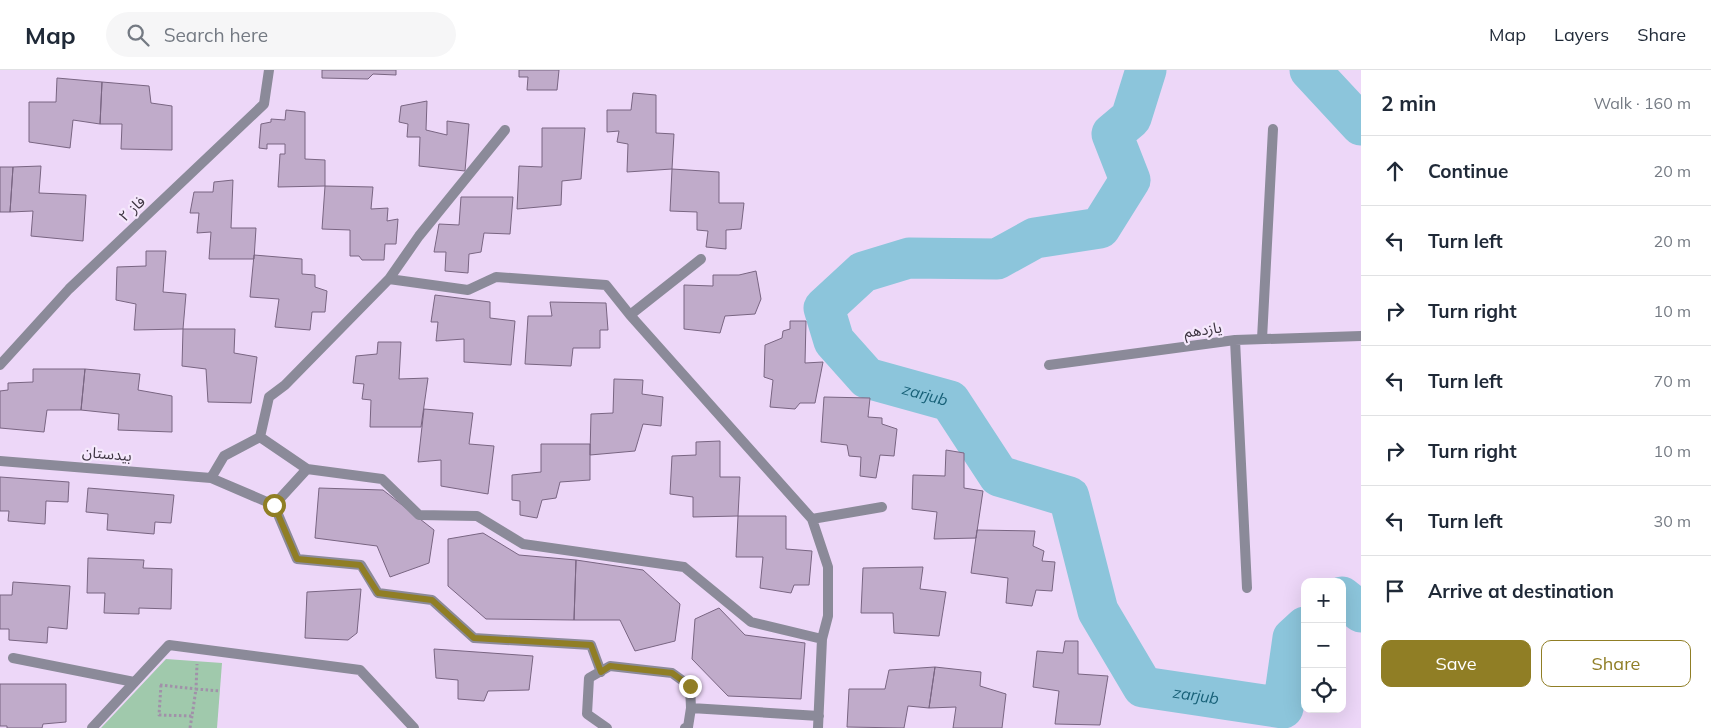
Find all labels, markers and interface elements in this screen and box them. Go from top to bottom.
search box [106,12,456,57]
text: Map [25,20,76,50]
icon: search [124,21,152,49]
text: Search here [164,23,268,47]
text: Map [1489,23,1526,46]
text: Layers [1554,23,1609,46]
text: Share [1637,23,1686,46]
text: 2 min [1381,90,1436,116]
text: Walk · 160 m [1593,93,1691,113]
icon: ahead [1381,157,1409,185]
text: Continue [1428,159,1508,183]
text: 20 m [1654,161,1691,181]
street label: فاز ۲ [115,192,149,226]
icon: left [1381,227,1409,255]
text: Turn left [1428,229,1503,253]
text: 20 m [1654,231,1691,251]
icon: right [1381,297,1409,325]
text: Turn right [1428,299,1517,323]
text: 10 m [1654,301,1691,321]
street label: یازدهم [1183,317,1223,344]
icon: left [1381,367,1409,395]
text: Turn left [1428,369,1503,393]
text: 70 m [1654,371,1691,391]
water label: zarjub [900,378,951,410]
icon: right [1381,437,1409,465]
text: Turn right [1428,439,1517,463]
text: 10 m [1654,441,1691,461]
street label: بیدستان [82,442,133,465]
route start [263,494,286,517]
icon: left [1381,507,1409,535]
text: Turn left [1428,509,1503,533]
text: 30 m [1654,511,1691,531]
icon: arrive [1381,577,1409,605]
map controls [1301,578,1346,713]
button: + [1301,578,1346,623]
text: Arrive at destination [1428,579,1614,603]
button: − [1301,623,1346,668]
button: Save [1381,640,1531,687]
button: Share [1541,640,1691,687]
button: locate [1301,668,1346,713]
route end [679,675,702,698]
water label: zarjub [1172,682,1221,708]

